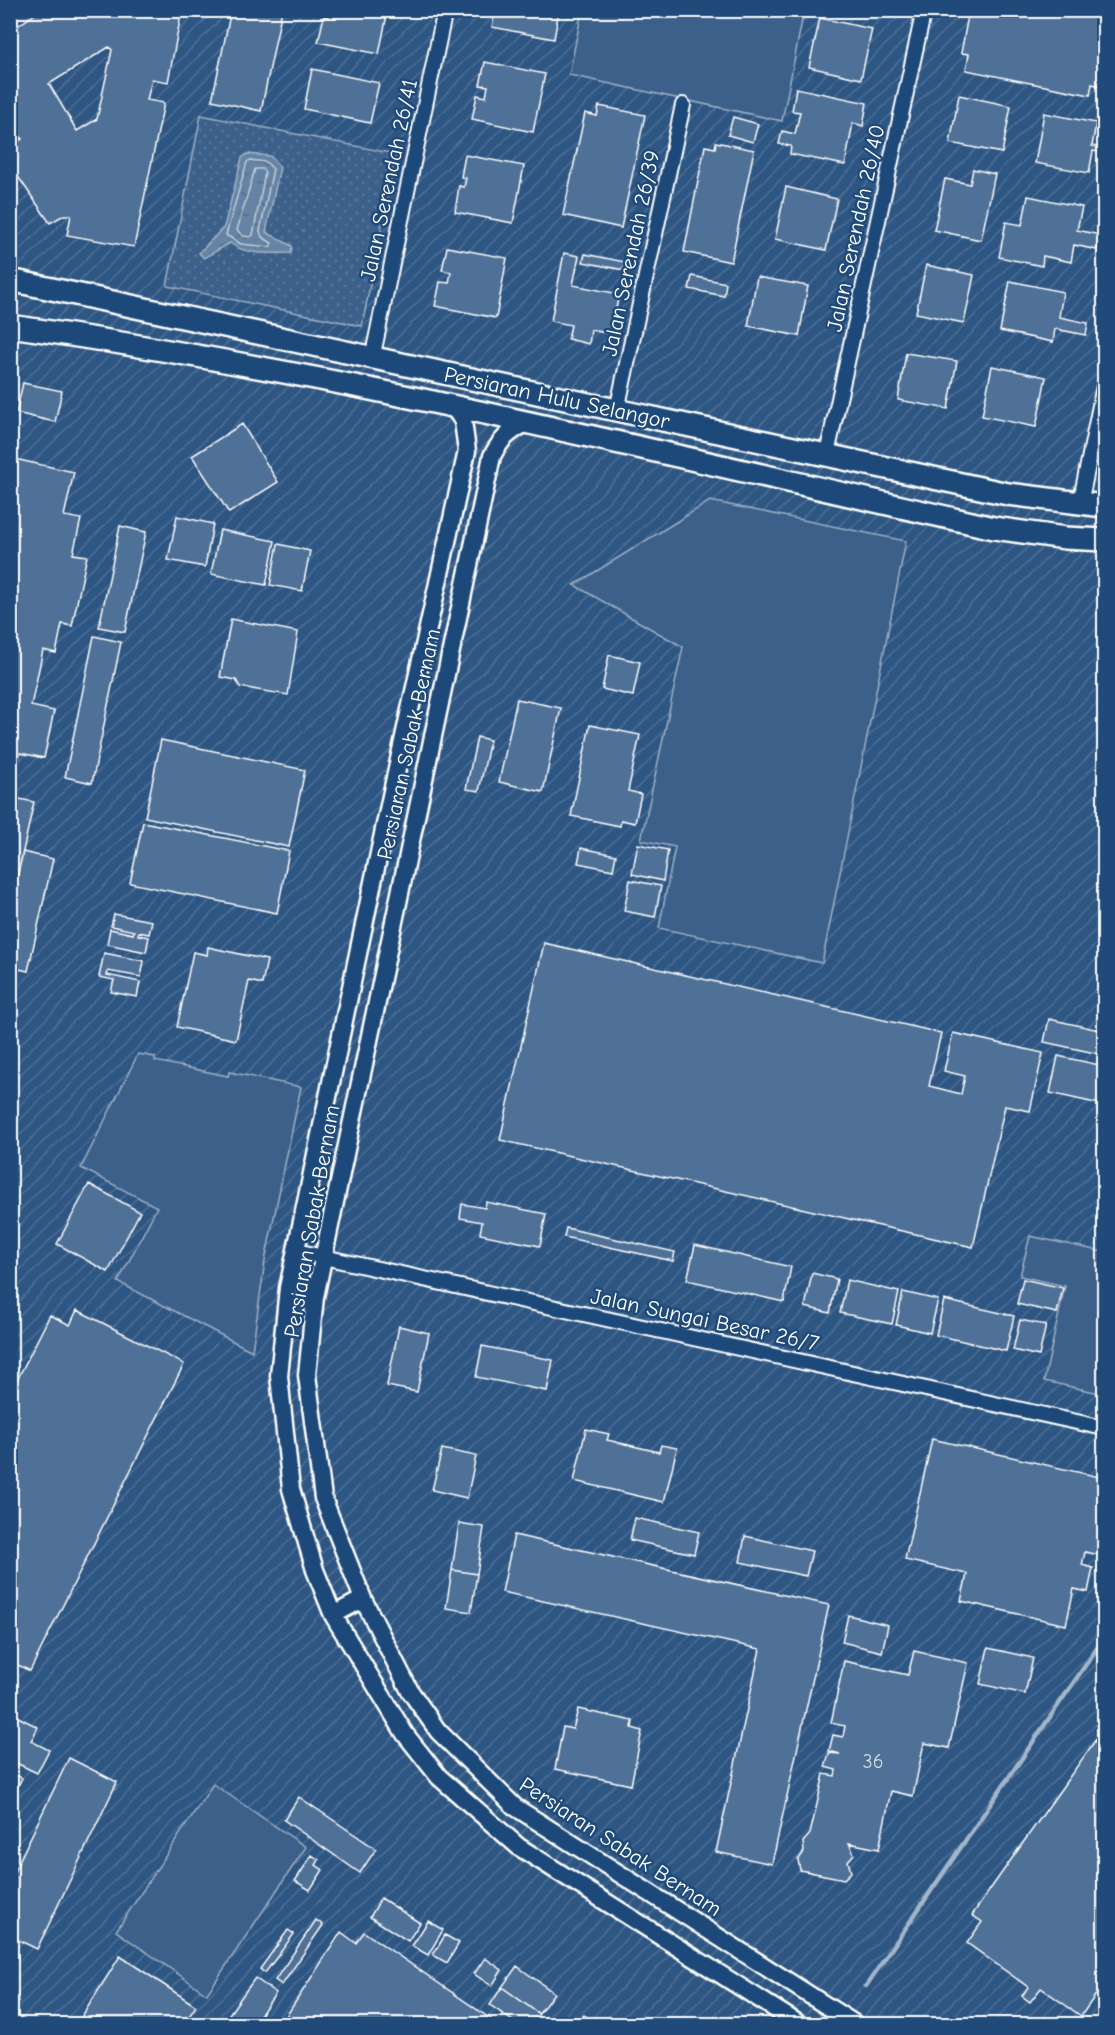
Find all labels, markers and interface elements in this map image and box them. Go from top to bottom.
street label: Jalan Serendah 26/41 [355,77,423,284]
street label: Jalan Serendah 26/40 [821,122,891,334]
street label: Jalan Serendah 26/39 [596,148,665,358]
street label: Persiaran Hulu Selangor [442,361,672,435]
street label: Persiaran Sabak Bernam [372,626,446,862]
street label: Persiaran Sabak Bernam [279,1103,345,1339]
street label: Jalan Sungai Besar 26/7 [588,1283,822,1357]
house number: 36 [863,1750,883,1773]
street label: Persiaran Sabak Bernam [515,1772,726,1922]

